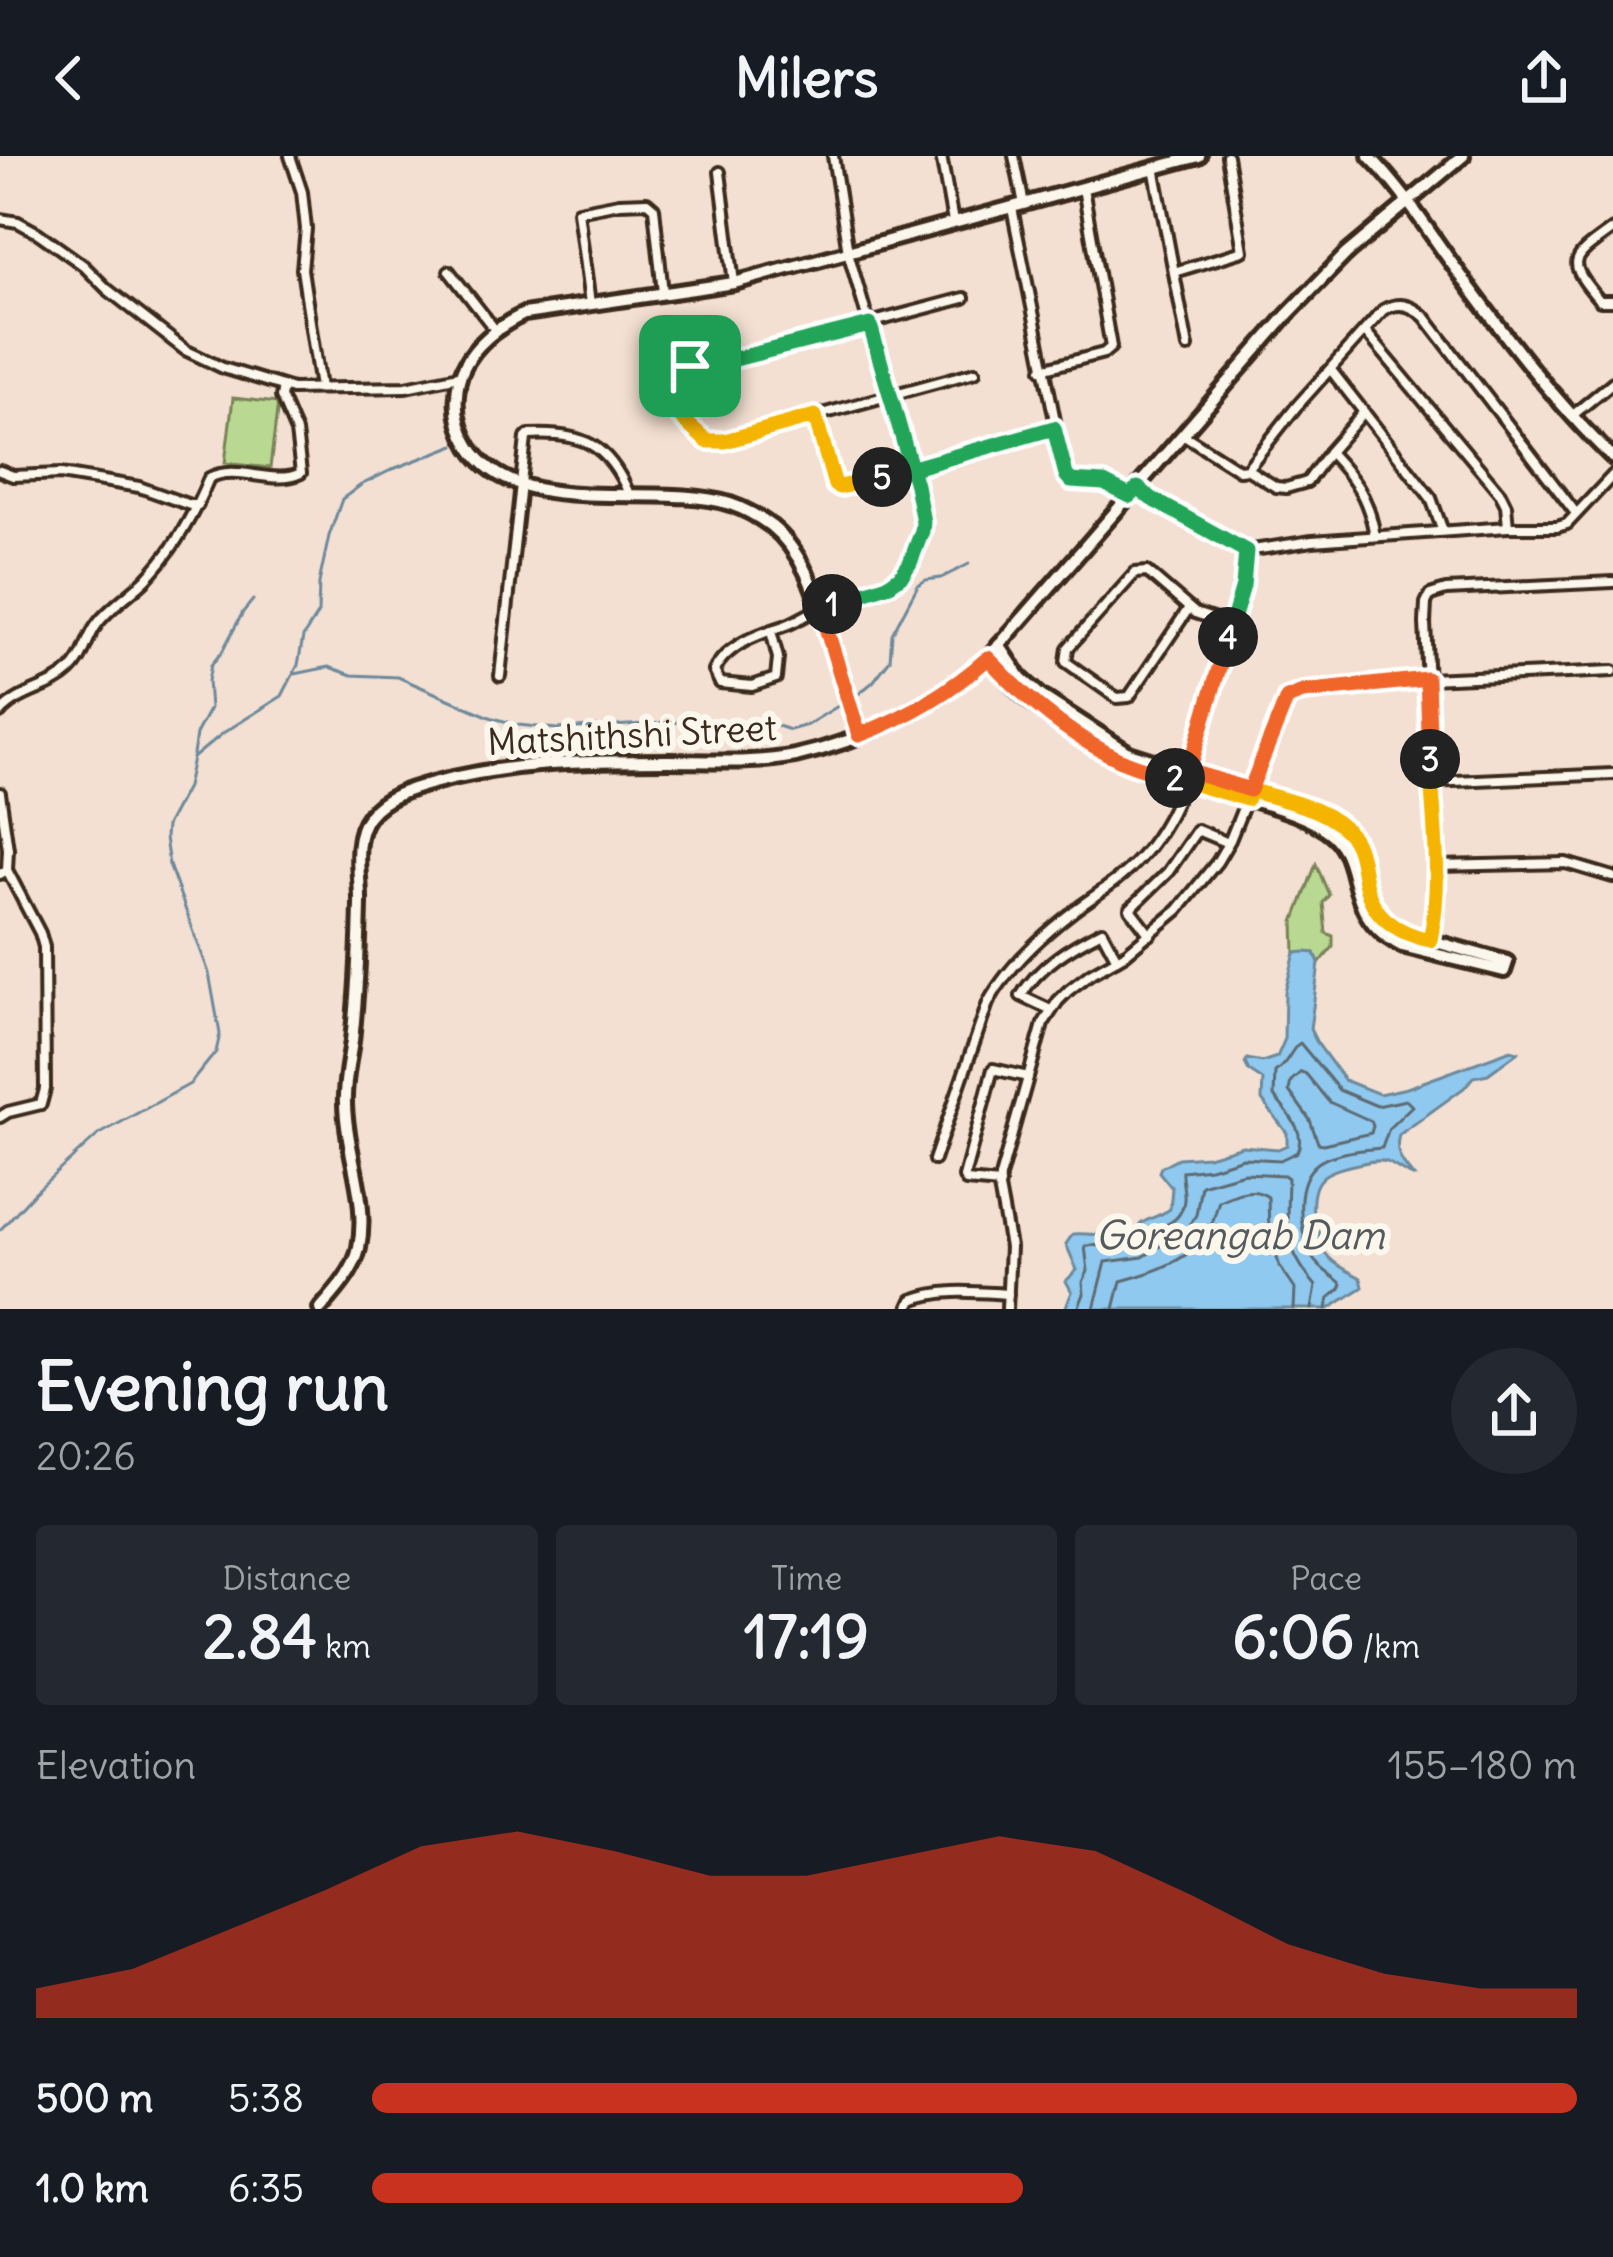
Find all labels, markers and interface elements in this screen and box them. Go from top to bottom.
text: Milers [735,44,878,112]
icon: back [36,45,102,111]
icon: share [1511,45,1577,111]
pin [639,315,741,417]
icon: arrive [657,333,723,399]
pin: 5 [852,447,912,507]
text: 5 [873,456,891,498]
pin: 1 [802,574,862,634]
text: 1 [825,583,839,625]
pin: 4 [1198,607,1258,667]
text: 4 [1218,616,1238,658]
street label: Matshithshi Street [486,705,778,765]
pin: 3 [1400,729,1460,789]
text: 3 [1421,738,1439,780]
pin: 2 [1145,748,1205,808]
text: 2 [1166,757,1184,799]
water label: Goreangab Dam [1095,1211,1386,1260]
text: Evening run [36,1345,389,1428]
button: share [1451,1348,1577,1474]
text: 20:26 [36,1432,136,1481]
text: Distance [222,1557,351,1599]
text: Time [771,1557,842,1599]
text: Pace [1290,1557,1362,1599]
text: 2.84 [203,1599,317,1674]
text: 17:19 [744,1599,869,1674]
text: 6:06 [1232,1599,1354,1674]
text: km [317,1625,371,1667]
text: /km [1354,1625,1420,1667]
text: Elevation [36,1741,196,1790]
text: 155–180 m [1387,1741,1577,1790]
text: 500 m [36,2074,153,2123]
text: 5:38 [228,2074,304,2123]
text: 1.0 km [36,2164,149,2213]
text: 6:35 [228,2164,304,2213]

